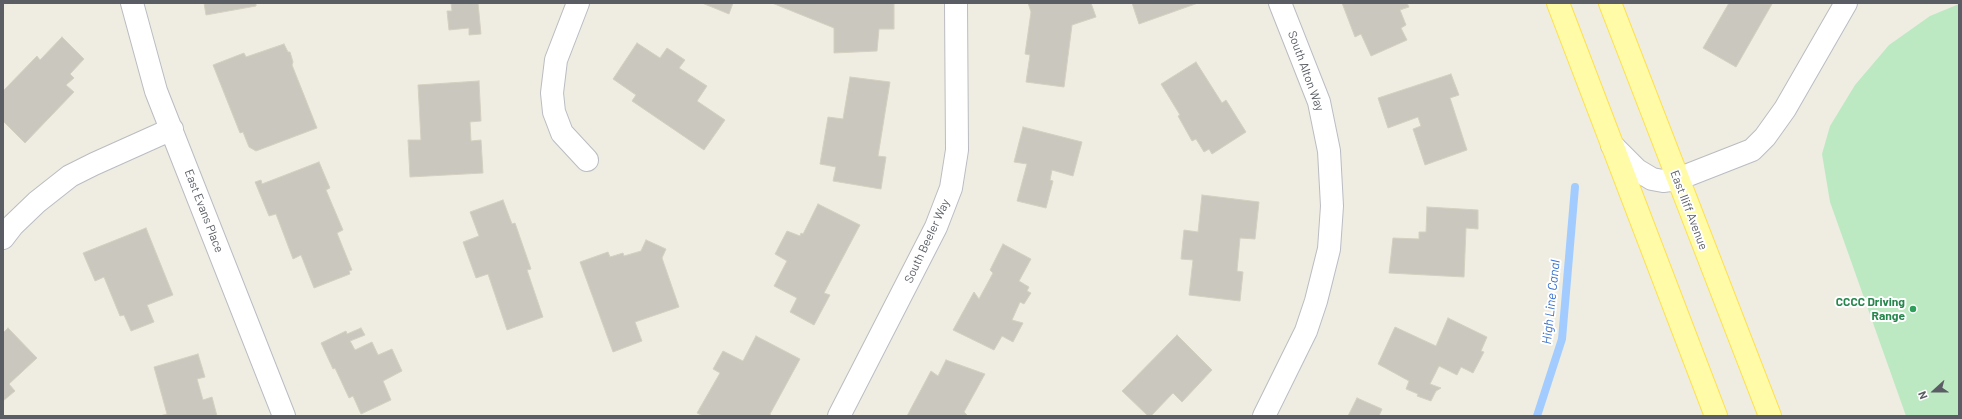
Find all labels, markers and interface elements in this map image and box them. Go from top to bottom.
street label: South Alton Way [1285,29,1327,113]
street label: East Evans Place [181,167,227,255]
street label: East Iliff Avenue [1667,168,1711,252]
street label: South Beeler Way [901,197,953,285]
water label: High Line Canal [1539,259,1563,345]
place label: CCCC Driving Range [1836,295,1905,323]
marker: CCCC Driving Range [1908,304,1918,314]
north arrow [1914,371,1954,411]
text: N [1915,390,1930,401]

